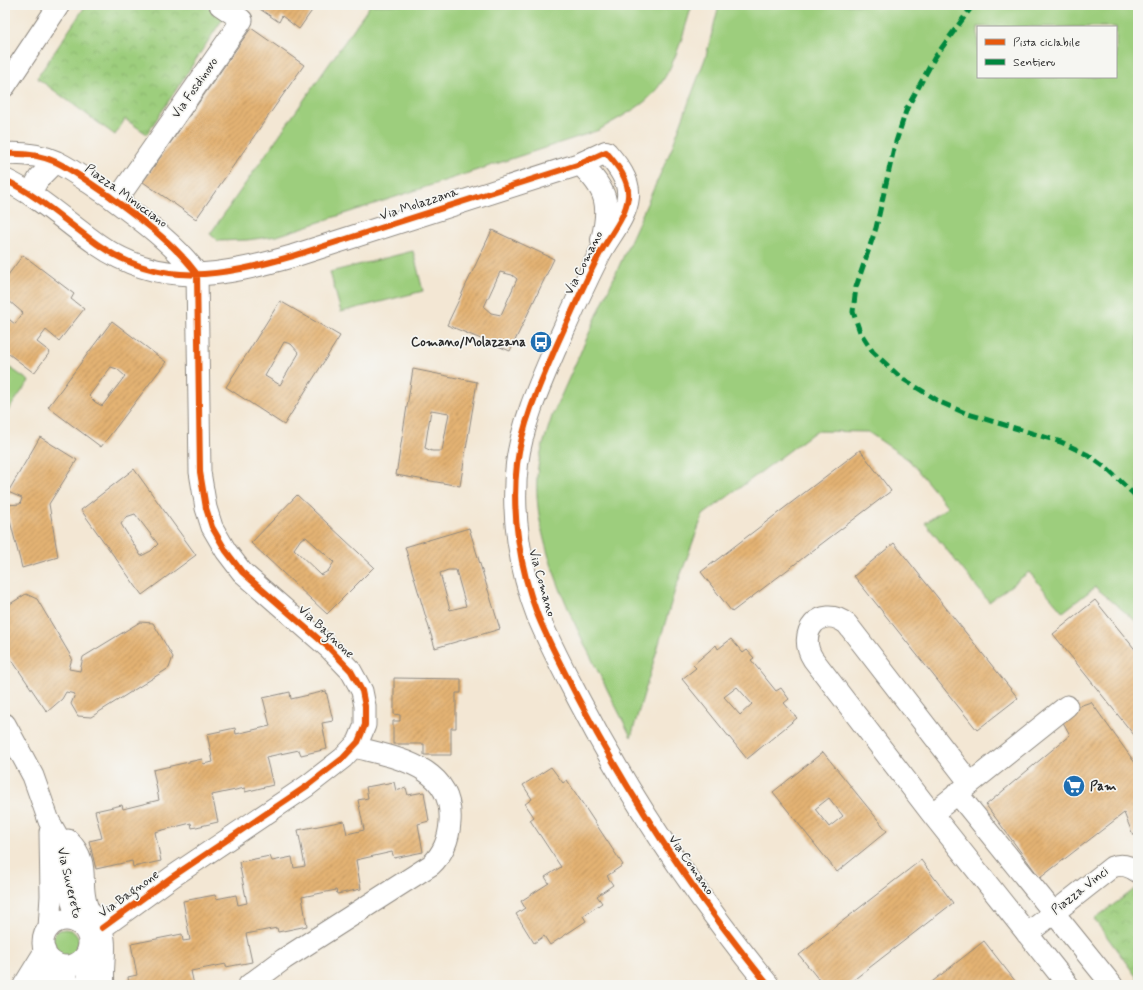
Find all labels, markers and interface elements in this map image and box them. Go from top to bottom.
legend [977,26,1117,78]
text: Pista ciclabile [1013,35,1080,51]
street label: Via Fosdinovo [168,54,223,122]
text: Sentiero [1013,55,1056,71]
street label: Piazza Minucciano [81,160,171,232]
street label: Via Molazzana [378,183,461,225]
street label: Via Comano [561,228,607,298]
bus stop icon: Comano/Molazzana [528,329,554,355]
place label: Comano/Molazzana [411,334,526,351]
street label: Via Comano [524,547,560,619]
street label: Via Bagnone [293,602,358,664]
supermarket icon: Pam [1061,773,1087,799]
place label: Pam [1090,778,1117,795]
street label: Via Comano [664,832,718,898]
street label: Via Suvereto [53,846,85,920]
street label: Piazza Vinci [1048,863,1112,919]
street label: Via Bagnone [95,866,164,923]

